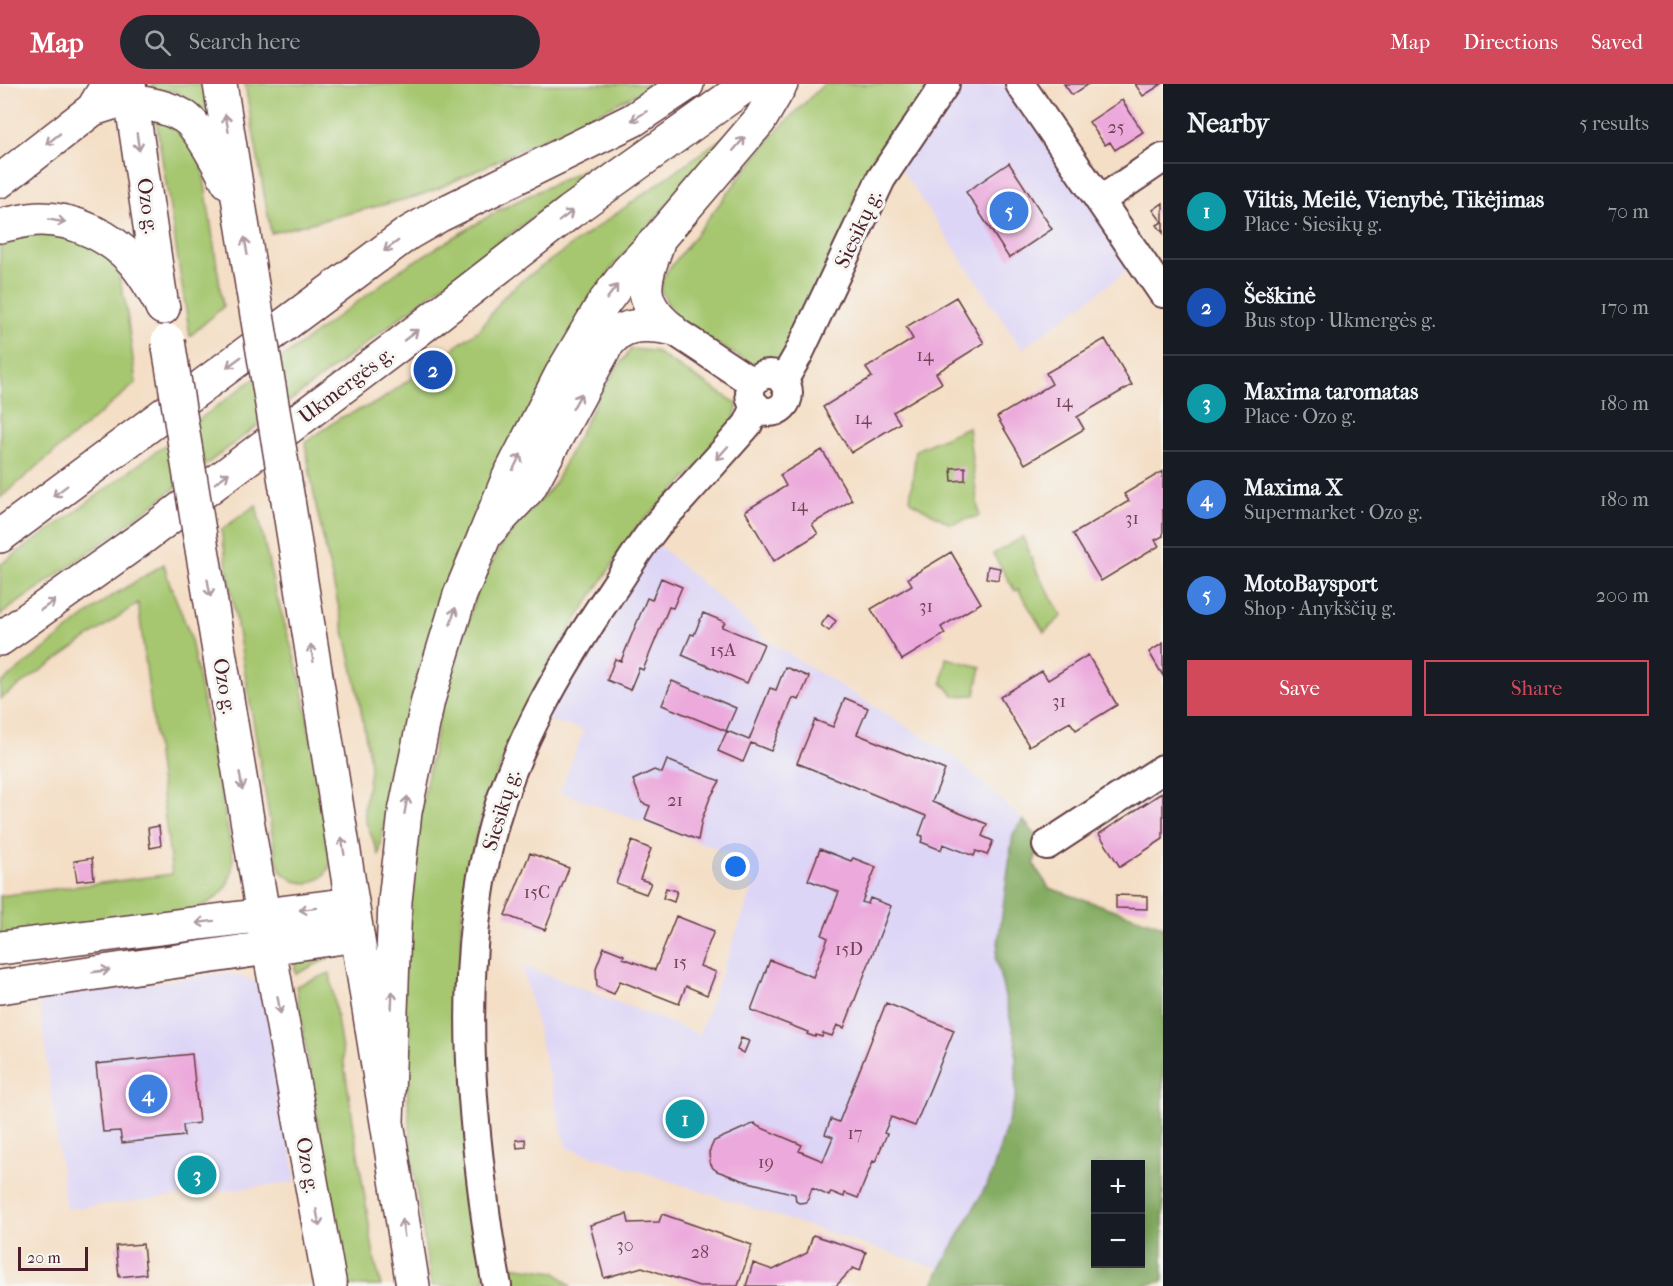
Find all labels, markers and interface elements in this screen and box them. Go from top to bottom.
search box [120,15,540,69]
text: Map [30,26,84,59]
icon: search [141,26,174,59]
text: Search here [189,29,300,55]
text: Map [1390,30,1430,54]
text: Directions [1463,30,1558,54]
text: Saved [1591,30,1643,54]
text: Nearby [1187,108,1269,139]
one-way arrow [631,110,647,122]
text: 5 results [1579,112,1649,135]
one-way arrow [221,114,232,134]
house number: 25 [1107,117,1125,138]
one-way arrow [133,131,144,151]
one-way arrow [45,133,61,146]
one-way arrow [732,137,746,152]
street label: Ozo g. [132,176,164,236]
street label: Siesikų g. [829,186,887,272]
text: Viltis, Meilė, Vienybė, Tikėjimas [1244,187,1544,213]
pin: 5 [990,188,1028,234]
text: 1 [1203,200,1210,223]
text: 70 m [1607,200,1649,223]
one-way arrow [557,210,573,222]
text: Place · Siesikų g. [1244,213,1382,236]
one-way arrow [47,216,67,227]
one-way arrow [241,237,252,257]
one-way arrow [383,240,399,253]
text: Šeškinė [1244,283,1316,309]
one-way arrow [606,285,619,301]
text: 2 [1201,296,1212,319]
text: 170 m [1600,296,1649,319]
text: Bus stop · Ukmergės g. [1244,309,1436,332]
one-way arrow [403,329,419,342]
street label: Ukmergės g. [294,341,398,429]
house number: 14 [916,345,934,366]
pin: 2 [414,348,452,392]
one-way arrow [226,356,242,368]
text: Maxima taromatas [1244,379,1418,405]
house number: 14 [1055,391,1073,412]
text: 3 [1202,392,1211,415]
text: 180 m [1600,392,1649,415]
one-way arrow [571,393,583,410]
text: Place · Ozo g. [1244,405,1356,428]
house number: 14 [854,408,872,429]
one-way arrow [715,446,729,461]
one-way arrow [511,453,523,471]
one-way arrow [214,472,230,484]
text: Maxima X [1244,475,1343,501]
one-way arrow [52,484,68,497]
text: 4 [1201,488,1212,511]
text: 180 m [1600,488,1649,511]
house number: 14 [790,495,808,516]
text: Supermarket · Ozo g. [1244,501,1422,524]
house number: 31 [1125,508,1139,529]
text: MotoBaysport [1244,571,1378,597]
one-way arrow [203,578,214,598]
text: 5 [1202,584,1211,607]
text: 200 m [1596,584,1649,607]
house number: 31 [919,596,933,617]
text: Shop · Anykščių g. [1244,597,1396,620]
one-way arrow [39,599,55,612]
one-way arrow [448,607,459,626]
house number: 15A [710,640,736,661]
one-way arrow [307,644,318,664]
street label: Ozo g. [208,656,242,716]
button: Save [1187,660,1412,716]
button: Share [1424,660,1649,716]
house number: 31 [1052,691,1066,712]
street label: Siesikų g. [477,767,525,853]
one-way arrow [236,770,247,790]
house number: 21 [667,790,683,811]
one-way arrow [401,796,412,816]
one-way arrow [337,837,348,856]
your location [721,852,750,881]
house number: 15C [524,882,550,903]
one-way arrow [298,904,318,915]
one-way arrow [196,917,216,928]
house number: 15D [835,939,863,960]
house number: 15 [673,952,687,973]
one-way arrow [91,965,111,976]
one-way arrow [387,990,398,1010]
one-way arrow [274,995,285,1014]
pin: 4 [128,1072,168,1116]
pin: 1 [666,1096,704,1142]
house number: 17 [847,1123,863,1144]
street label: Ozo g. [291,1135,325,1195]
pin: 3 [178,1152,216,1198]
house number: 19 [758,1152,774,1173]
map controls [1091,1160,1145,1268]
button: + [1091,1160,1145,1214]
one-way arrow [313,1207,324,1227]
button: − [1091,1214,1145,1268]
one-way arrow [398,1219,409,1239]
house number: 30 [616,1235,634,1256]
house number: 28 [691,1242,709,1263]
scale bar [18,1244,88,1272]
text: 20 m [27,1248,61,1267]

